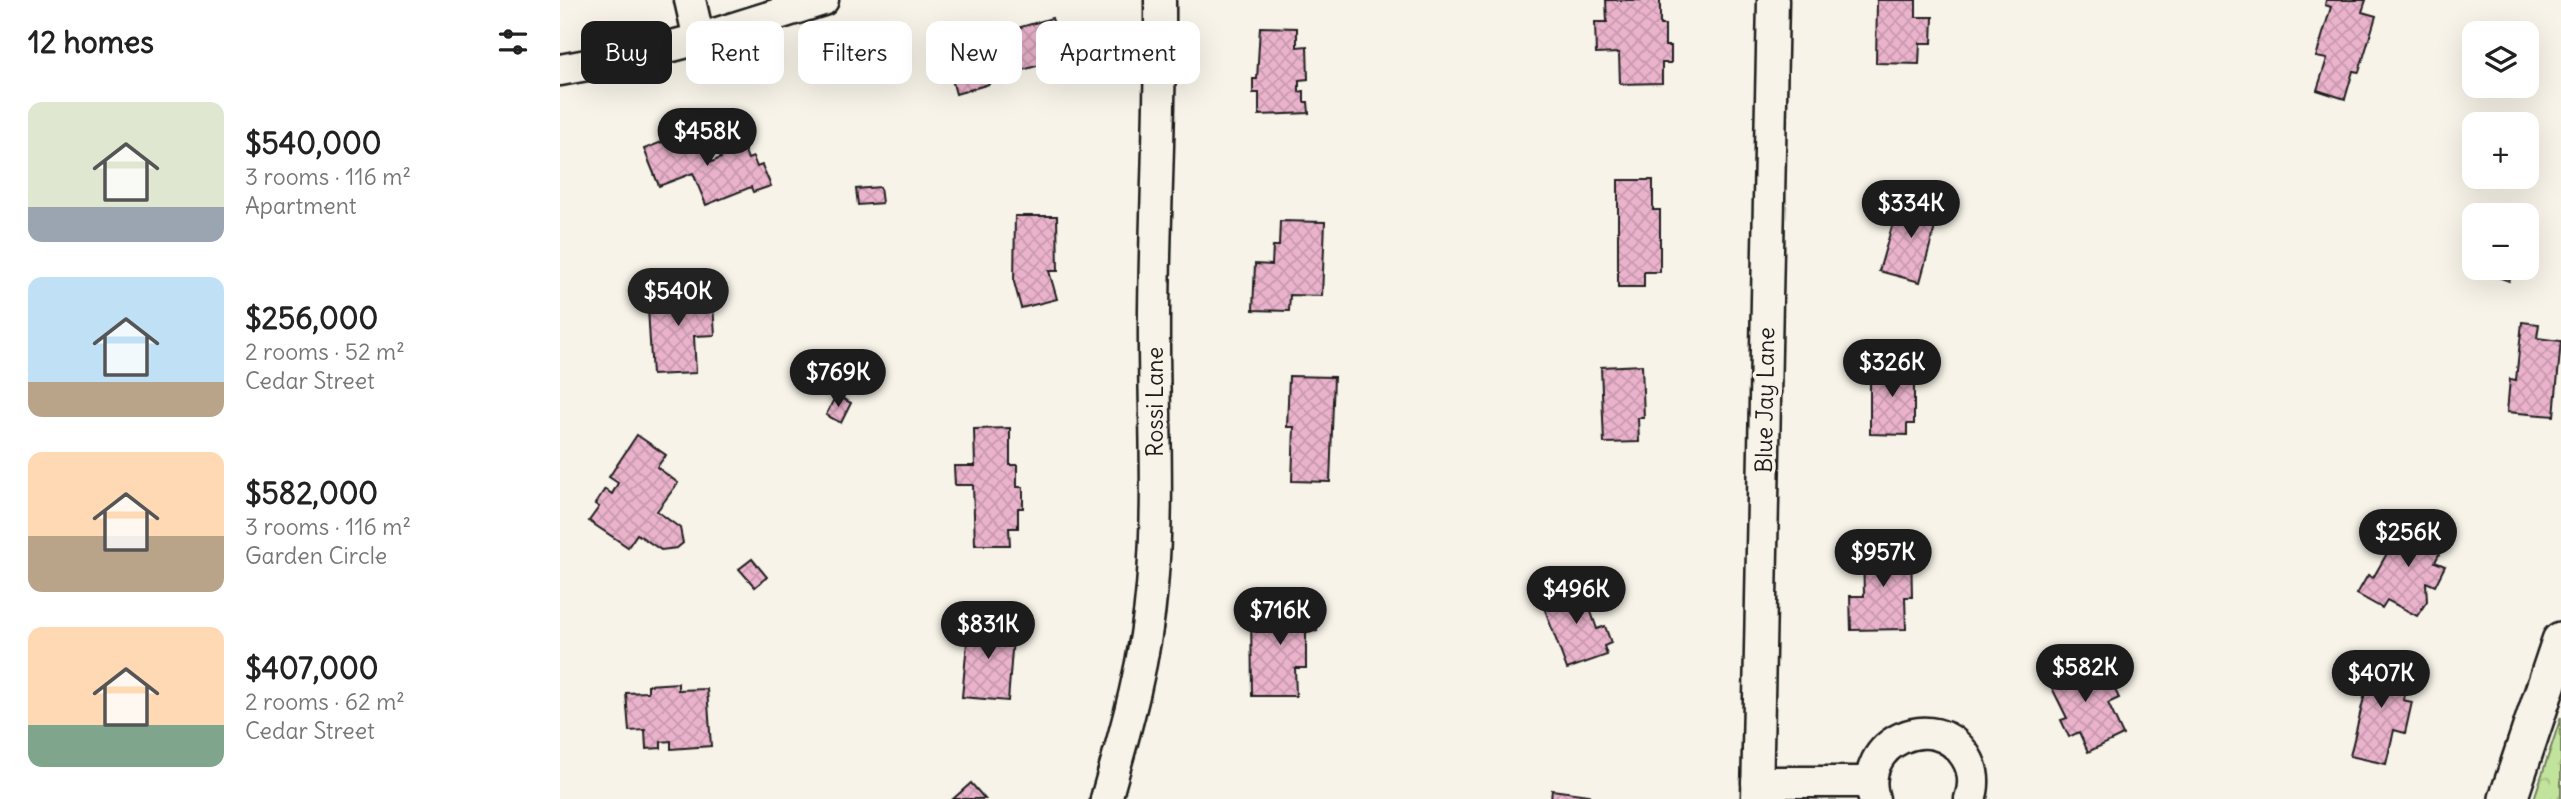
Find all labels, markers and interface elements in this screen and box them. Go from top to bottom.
chip: Buy [581,21,672,84]
chip: Rent [686,21,784,84]
chip: Filters [798,21,912,84]
chip: New [926,21,1022,84]
chip: Apartment [1036,21,1200,84]
map controls [2462,21,2539,280]
button: layers [2462,21,2539,98]
text: 12 homes [28,23,154,61]
icon: filters [494,23,532,61]
pin: $458K [658,108,756,168]
button: + [2462,112,2539,189]
text: $458K [674,116,740,145]
text: $540,000 [245,124,381,162]
icon: home [84,130,168,214]
text: 3 rooms · 116 m² [245,162,411,191]
pin: $334K [1862,180,1960,240]
text: $334K [1878,188,1944,217]
text: Apartment [245,191,357,220]
button: − [2462,203,2539,280]
pin: $540K [629,268,727,328]
text: $540K [644,276,712,305]
text: $256,000 [245,299,378,337]
icon: home [84,305,168,389]
street label: Blue Jay Lane [1749,327,1780,473]
text: 2 rooms · 52 m² [245,337,405,366]
pin: $326K [1843,340,1941,399]
street label: Rossi Lane [1140,347,1169,457]
text: $326K [1859,347,1925,376]
pin: $769K [789,350,887,409]
text: $769K [806,357,870,386]
text: Cedar Street [245,366,375,395]
text: $582,000 [245,474,378,512]
icon: home [84,480,168,564]
pin: $256K [2359,510,2457,569]
text: 3 rooms · 116 m² [245,512,411,541]
text: $256K [2375,517,2441,546]
pin: $957K [1834,530,1932,589]
text: $957K [1851,537,1915,566]
text: Garden Circle [245,541,387,570]
pin: $496K [1527,566,1625,626]
text: $496K [1543,574,1609,603]
pin: $716K [1231,588,1329,647]
text: $716K [1250,595,1310,624]
pin: $831K [939,602,1037,661]
text: $831K [957,609,1019,638]
pin: $582K [2036,644,2134,704]
text: $407,000 [245,649,379,687]
pin: $407K [2332,650,2430,710]
text: $582K [2052,652,2118,681]
icon: home [84,655,168,739]
text: $407K [2348,658,2414,687]
text: 2 rooms · 62 m² [245,687,405,716]
text: Cedar Street [245,716,375,745]

